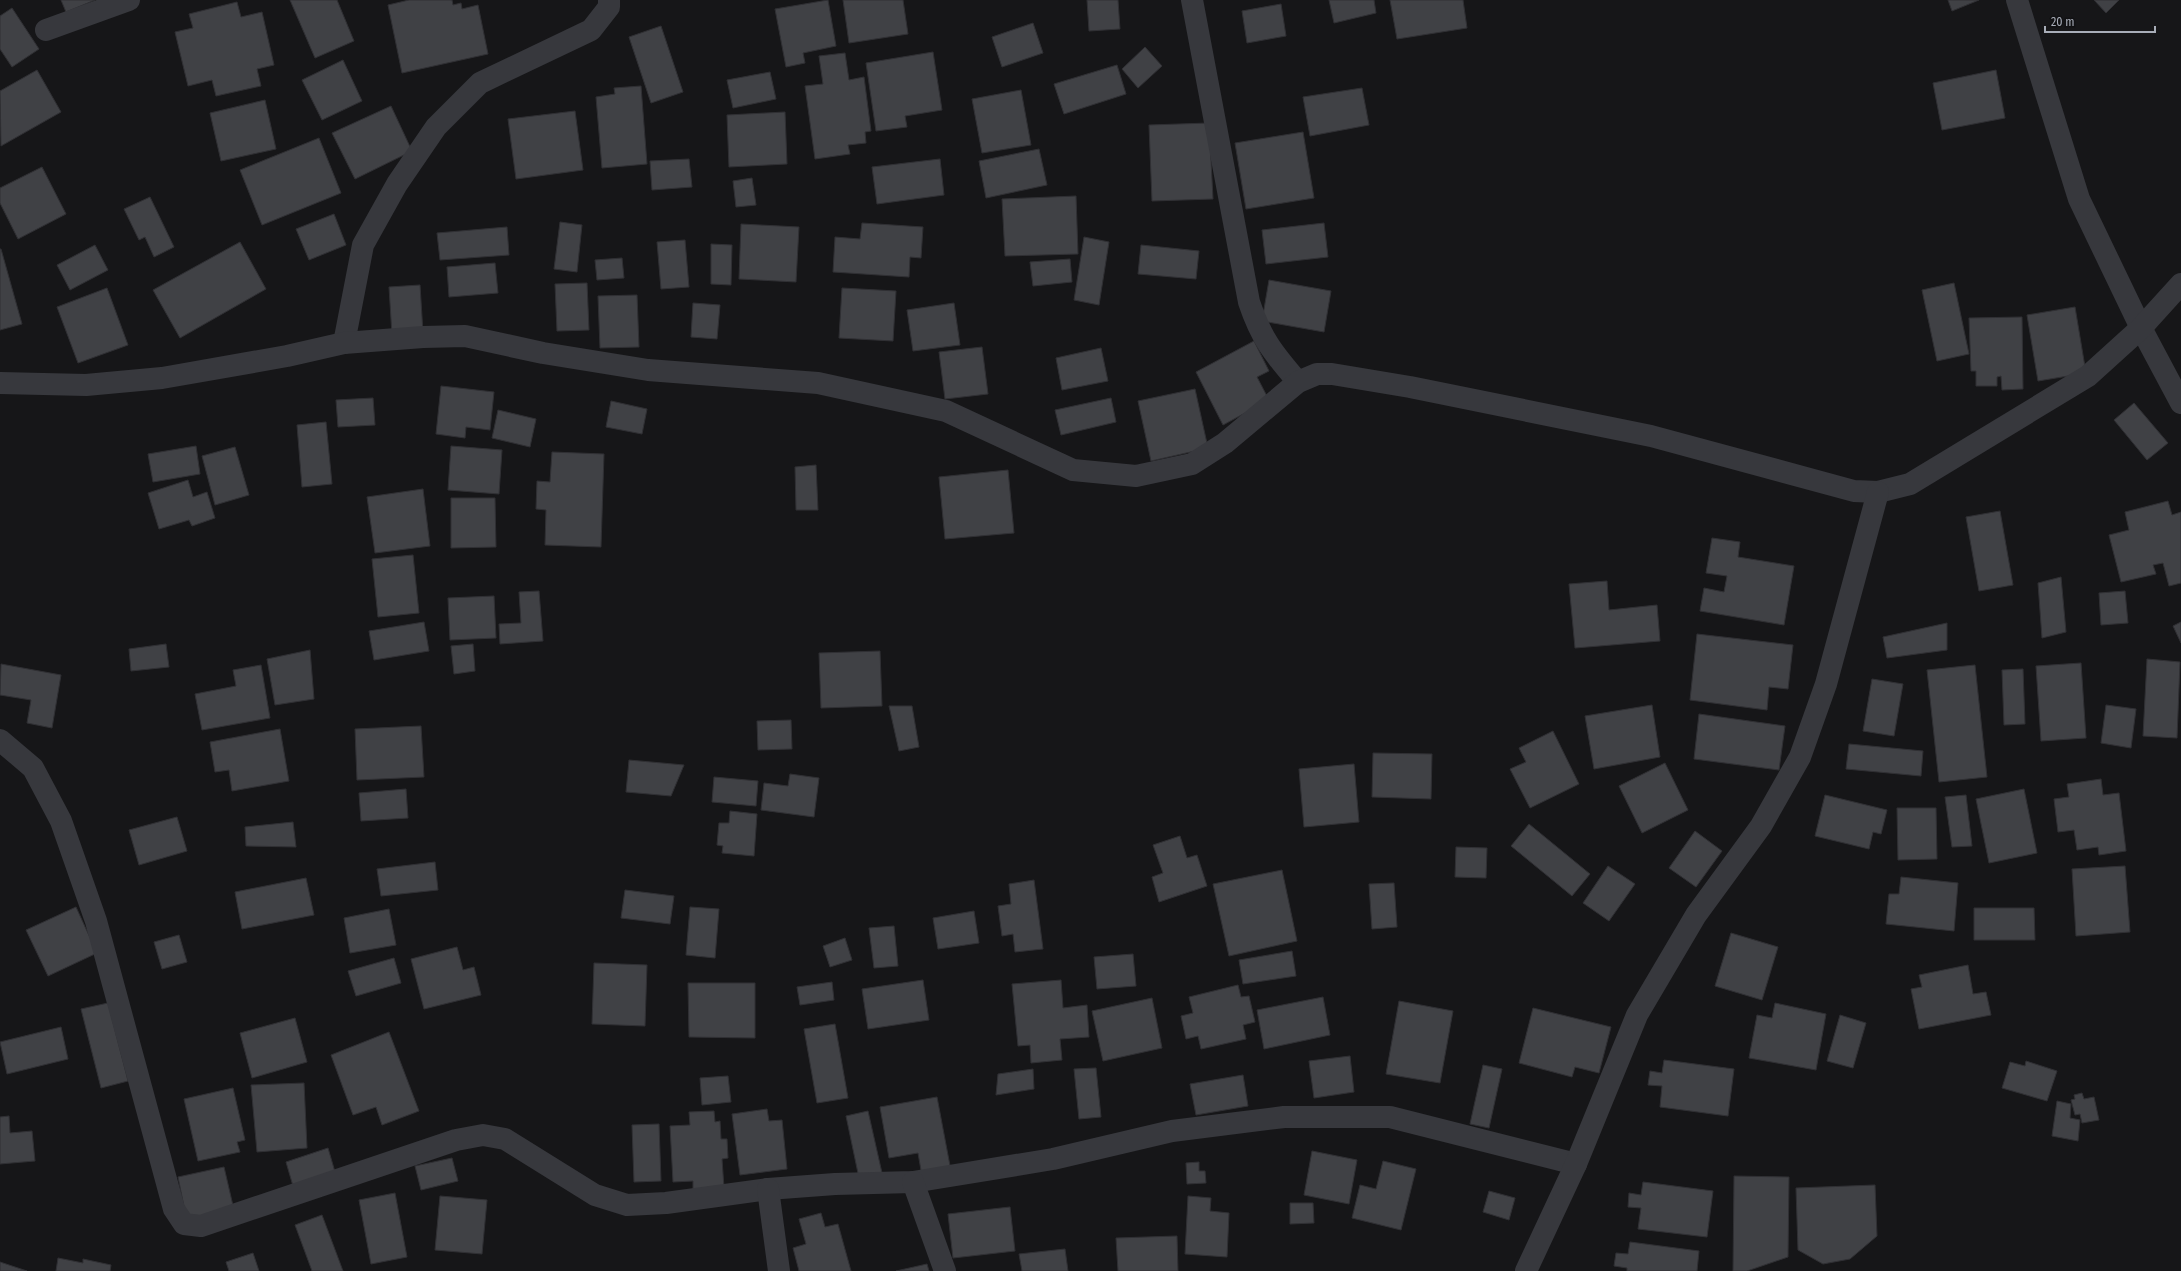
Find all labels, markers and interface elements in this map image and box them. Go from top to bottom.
scale bar [2045,8,2155,34]
text: 20 m [2051,15,2075,29]

